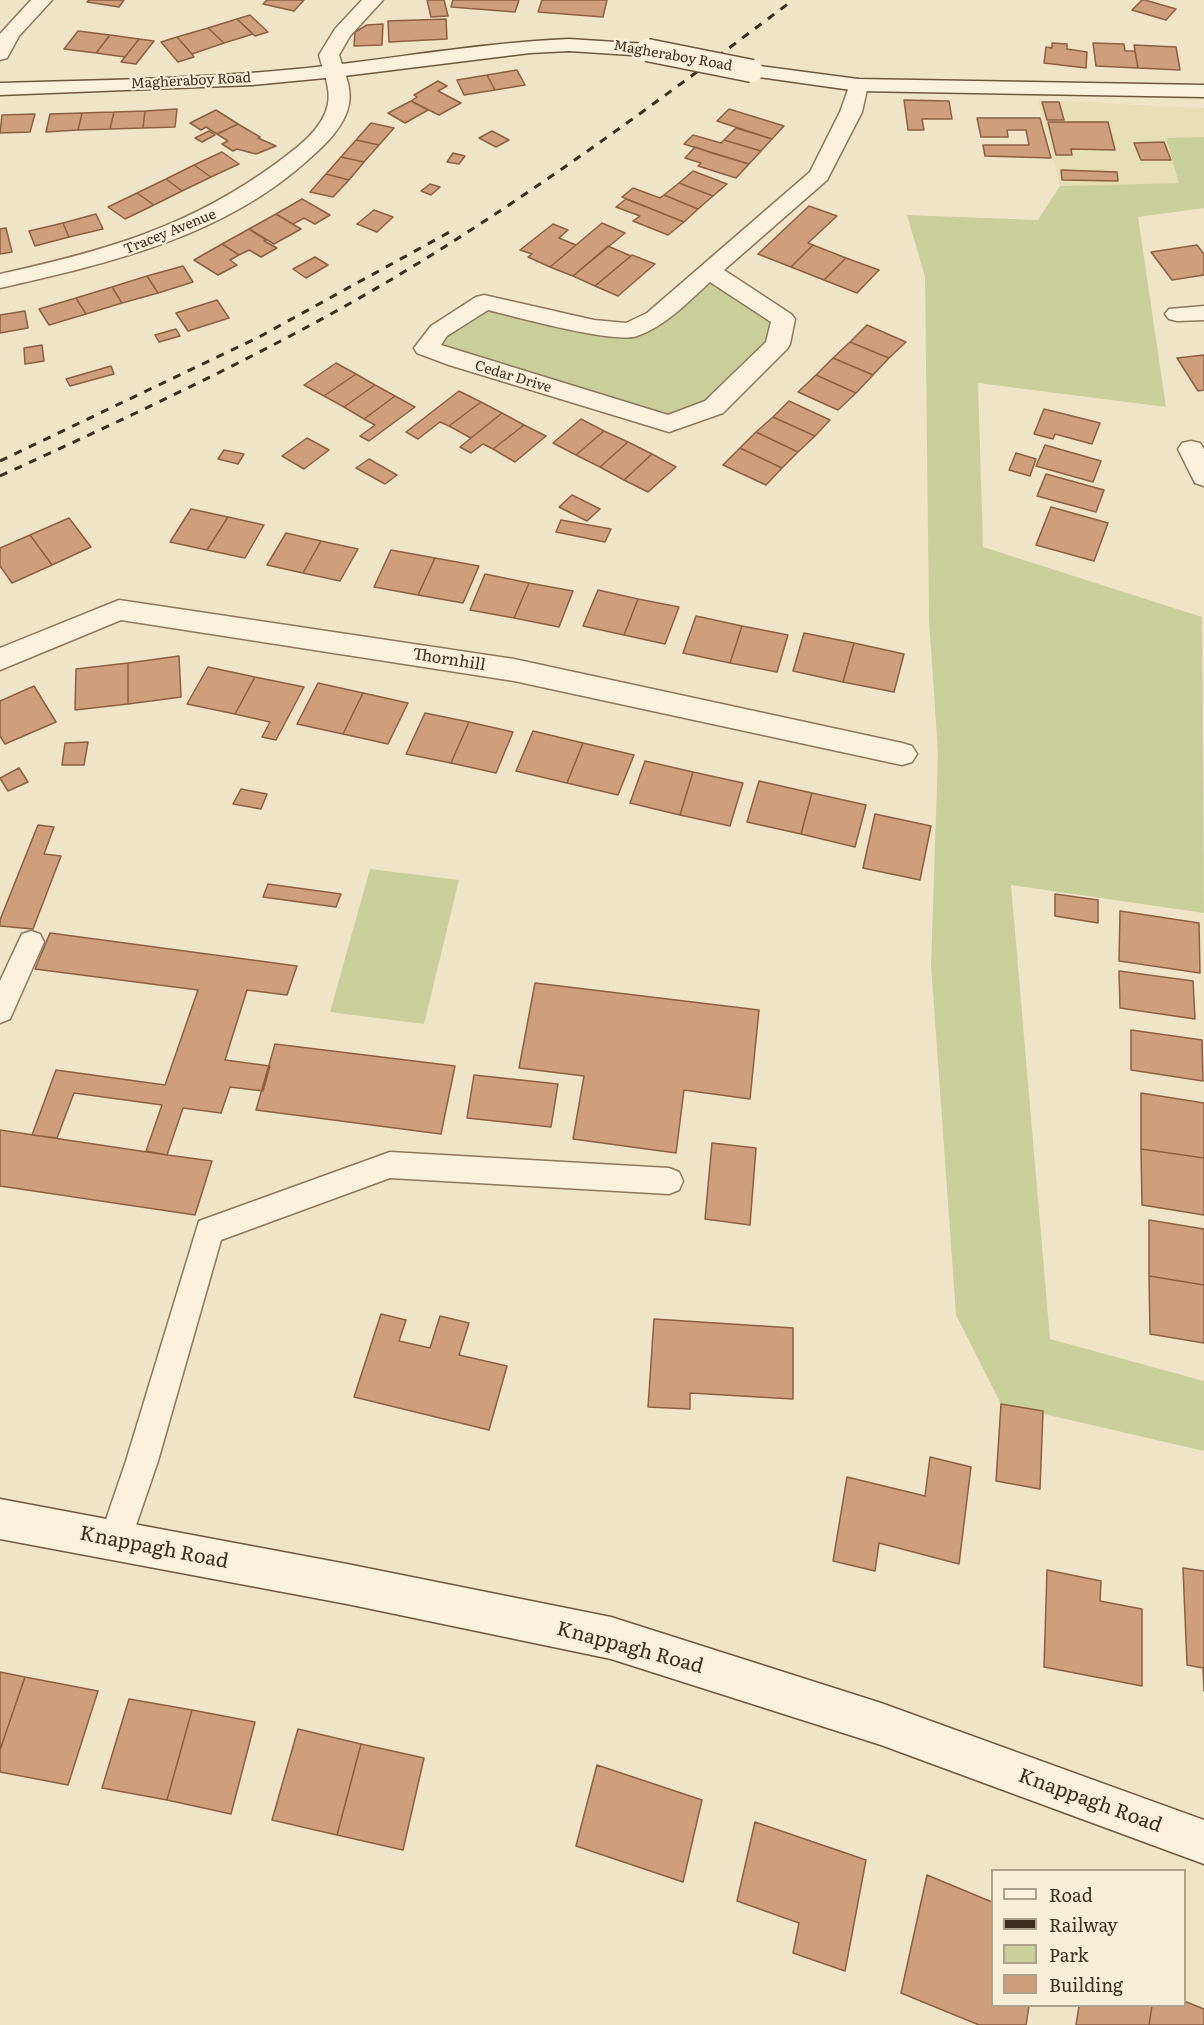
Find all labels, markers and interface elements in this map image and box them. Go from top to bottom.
street label: Magheraboy Road [612,37,734,75]
street label: Magheraboy Road [130,69,252,93]
street label: Tracey Avenue [121,206,219,258]
street label: Cedar Drive [473,357,553,397]
street label: Thornhill [411,645,487,675]
street label: Knappagh Road [78,1522,230,1574]
street label: Knappagh Road [554,1617,706,1679]
street label: Knappagh Road [1015,1764,1165,1838]
legend [991,1869,1186,2007]
text: Road [1049,1881,1093,1908]
text: Railway [1049,1911,1118,1938]
text: Park [1049,1941,1088,1968]
text: Building [1049,1971,1123,1998]

